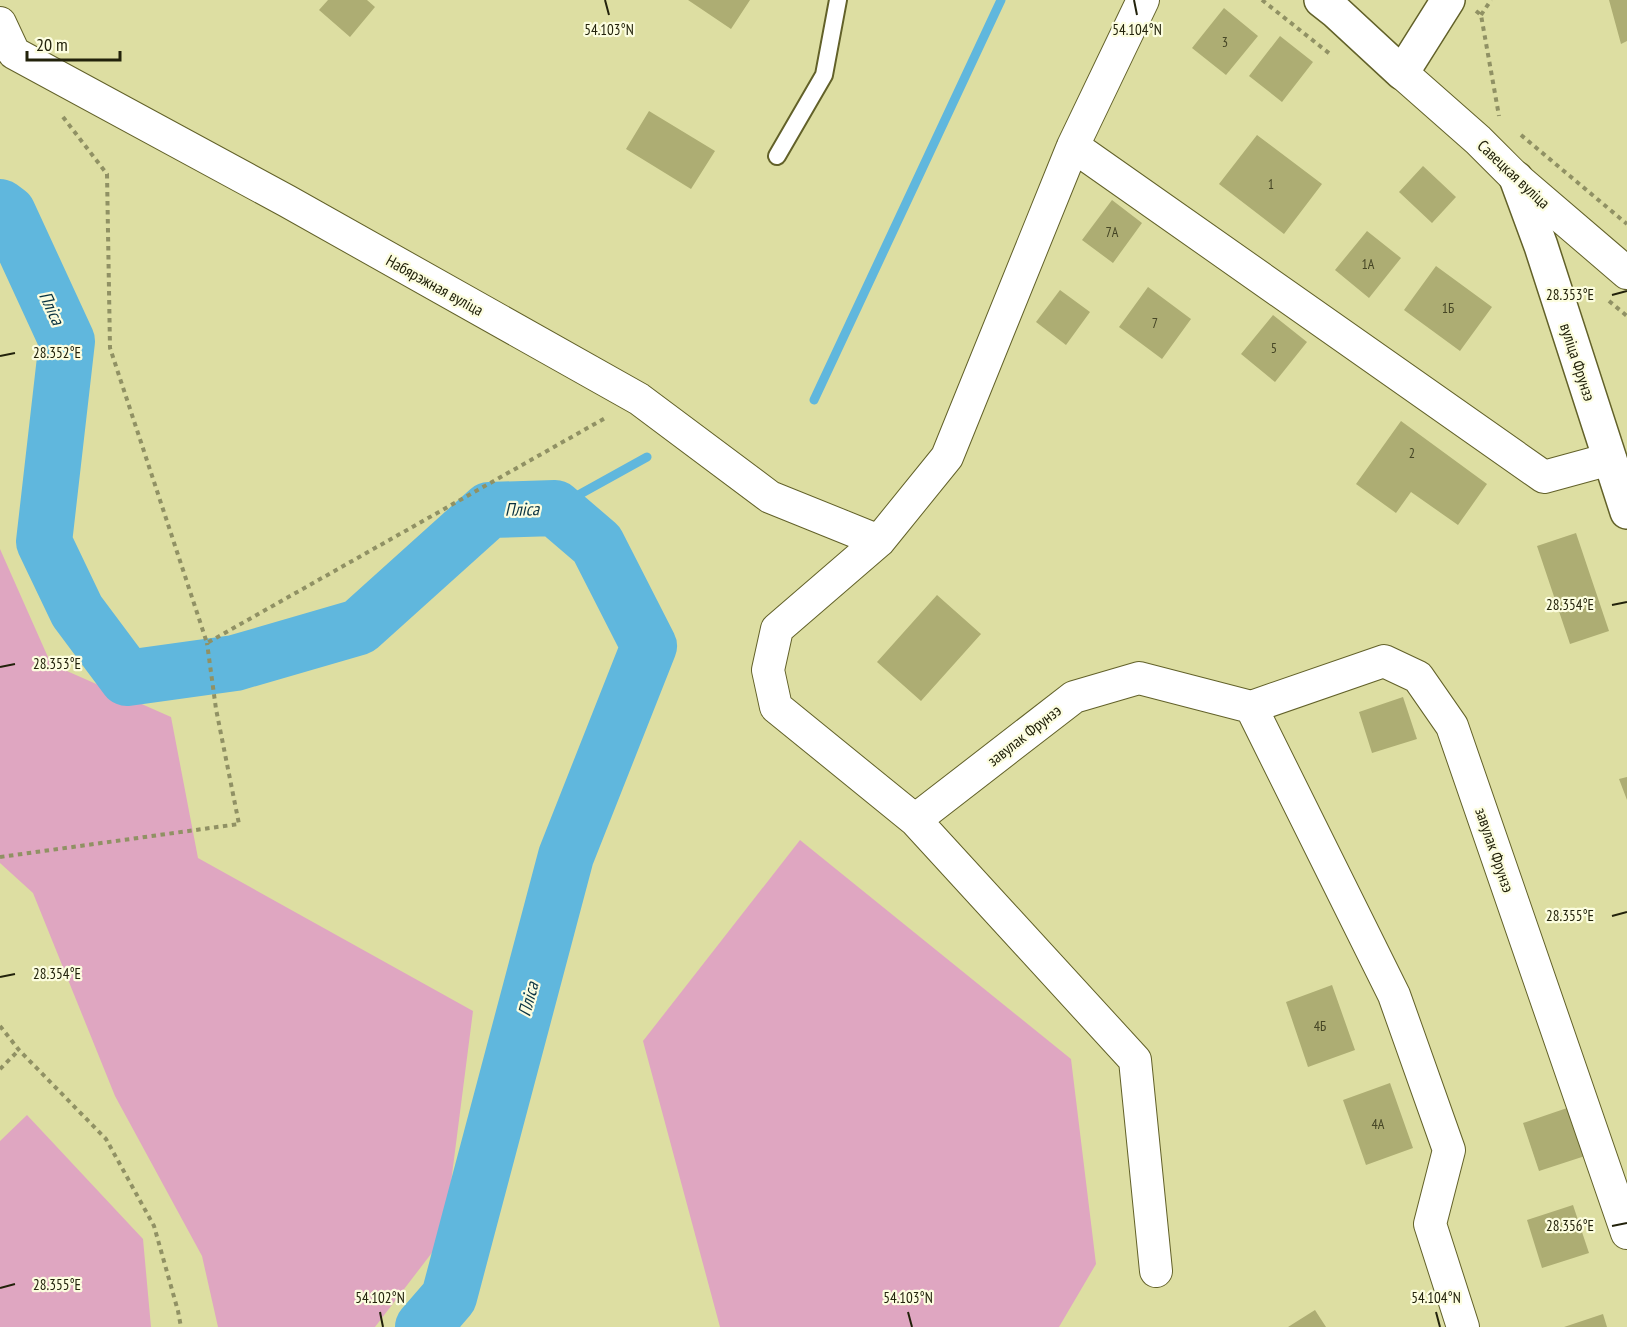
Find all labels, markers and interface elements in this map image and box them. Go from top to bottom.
text: 54.103°N [584,20,634,39]
text: 54.104°N [1112,20,1162,39]
scale bar [27,24,120,62]
text: 20 m [36,33,68,56]
house number: 3 [1222,33,1228,51]
street label: Савецкая вуліца [1474,135,1554,213]
house number: 1 [1268,175,1274,193]
house number: 7А [1106,223,1119,241]
street label: Набярэжная вуліца [383,250,487,320]
house number: 1А [1362,255,1375,273]
text: 28.353°E [1546,285,1594,304]
water label: Пліса [34,288,70,329]
house number: 1Б [1442,299,1454,317]
house number: 7 [1152,314,1158,332]
street label: вуліца Фрунзэ [1556,321,1600,403]
house number: 5 [1271,339,1277,357]
text: 28.352°E [33,343,81,362]
house number: 2 [1409,444,1415,462]
water label: Пліса [505,497,540,521]
text: 28.354°E [1546,595,1594,614]
text: 28.353°E [33,654,81,673]
street label: завулак Фрунзэ [983,700,1065,770]
street label: завулак Фрунзэ [1471,805,1519,895]
text: 28.355°E [1546,906,1594,925]
text: 28.354°E [33,964,81,983]
water label: Пліса [512,979,544,1019]
house number: 4Б [1314,1017,1326,1035]
house number: 4А [1372,1115,1385,1133]
text: 28.356°E [1546,1216,1594,1235]
text: 28.355°E [33,1275,81,1294]
text: 54.102°N [355,1288,405,1307]
text: 54.103°N [883,1288,933,1307]
text: 54.104°N [1411,1288,1461,1307]

